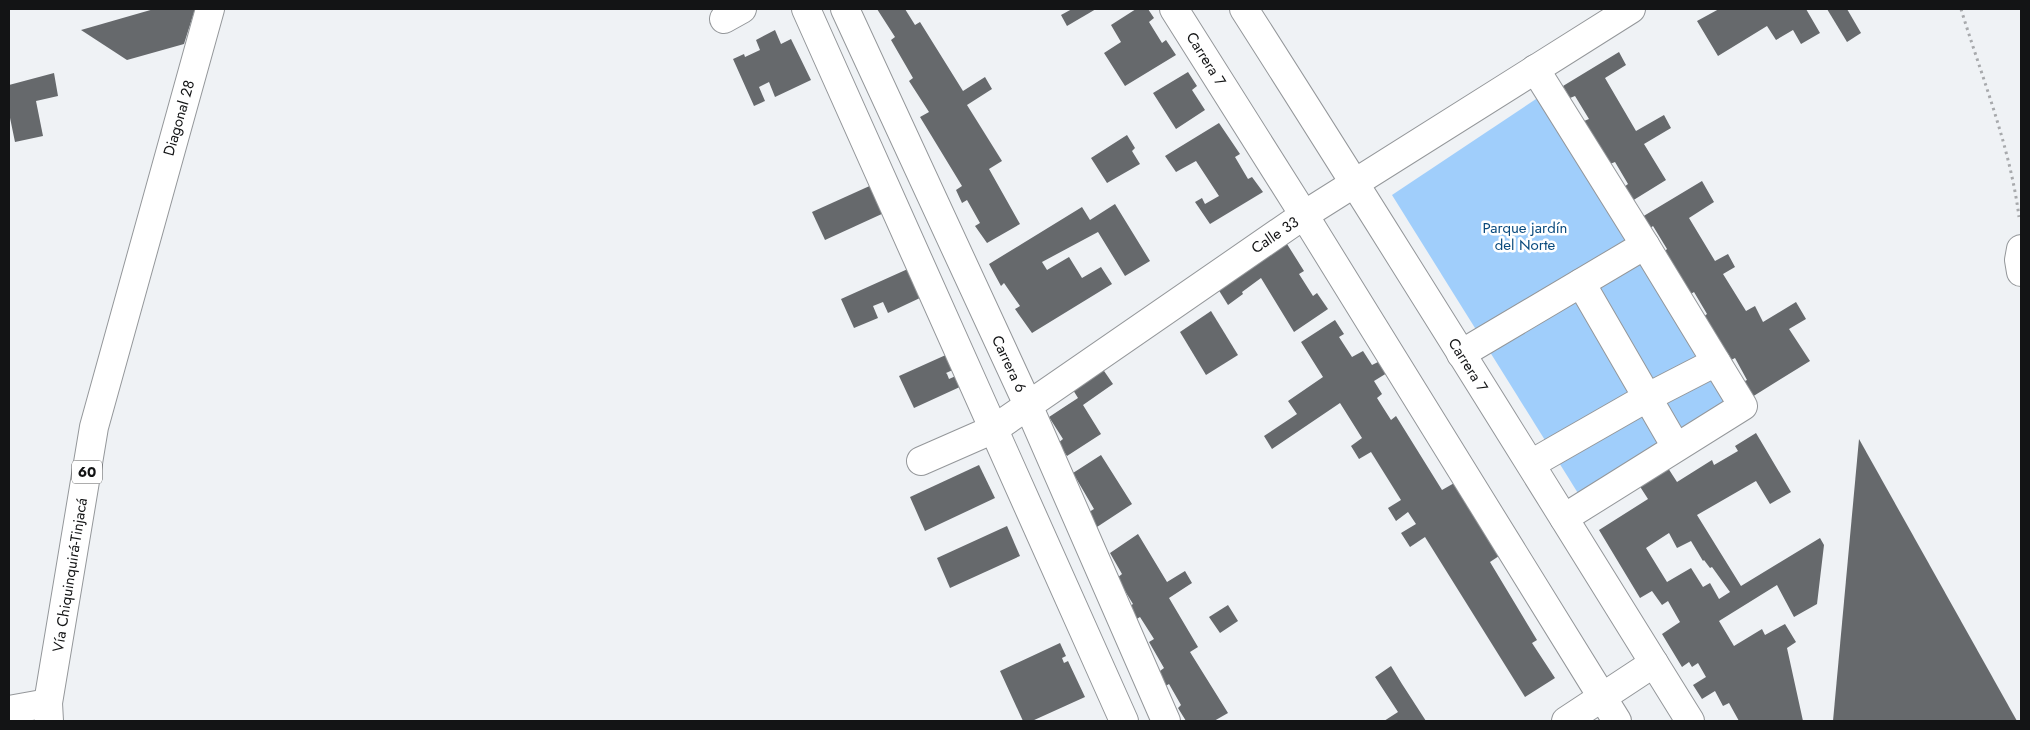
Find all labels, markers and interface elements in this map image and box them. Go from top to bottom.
street label: Carrera 7 [1181,28,1231,90]
street label: Diagonal 28 [158,78,200,158]
street label: Calle 33 [1247,211,1303,259]
park label: Parque jardín del Norte [1483,217,1568,256]
street label: Carrera 6 [986,332,1032,396]
street label: Carrera 7 [1443,334,1493,396]
road number: 60 [72,461,102,484]
street label: Vía Chiquinquirá-Tinjacá [47,496,93,654]

